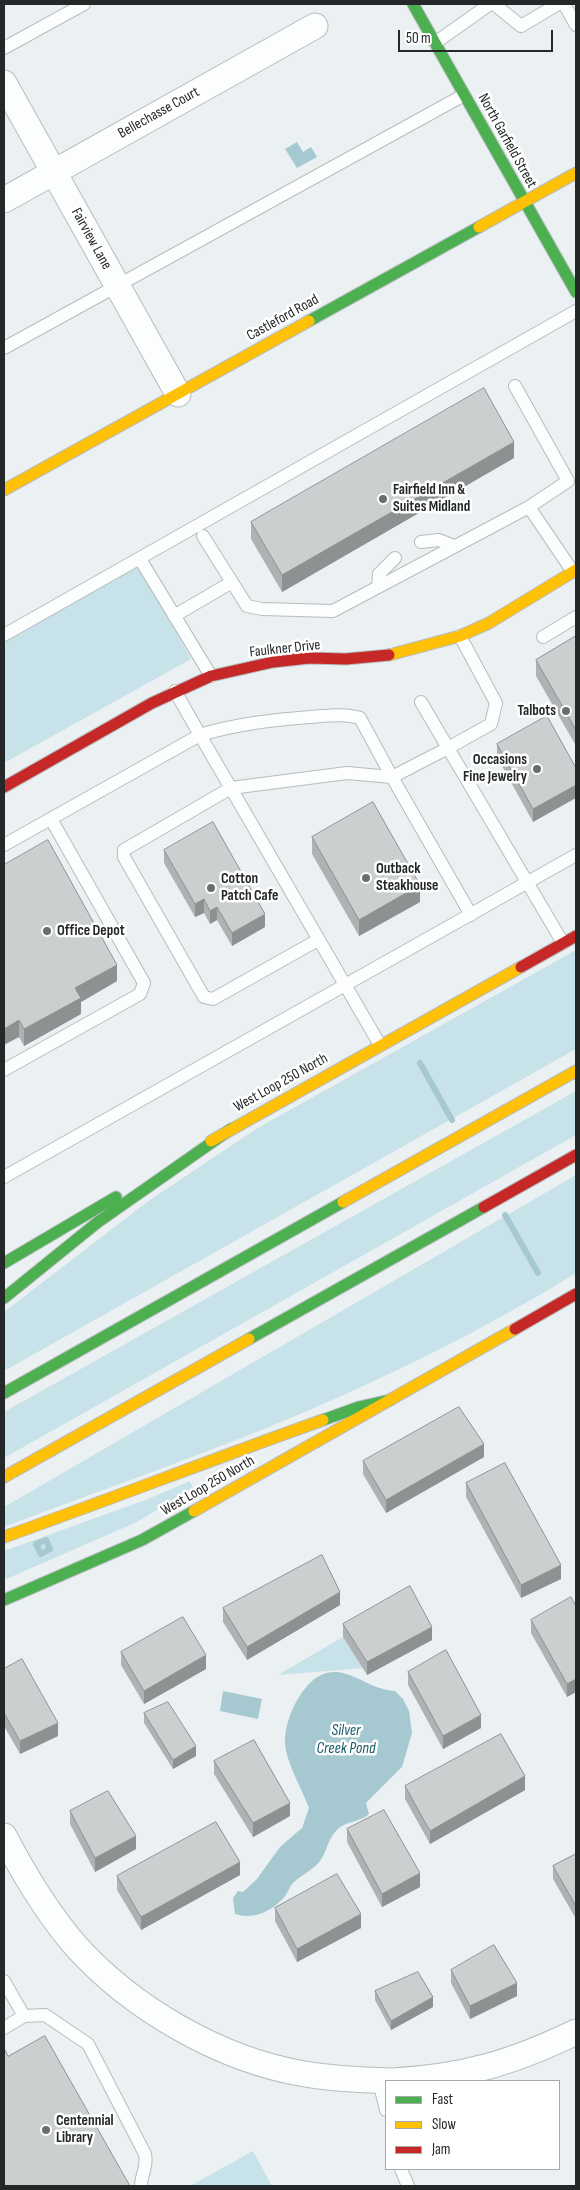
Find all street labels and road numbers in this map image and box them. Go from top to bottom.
street label: Bellechasse Court [115,83,203,143]
street label: North Garfield Street [474,91,540,191]
street label: Fairview Lane [67,205,115,273]
street label: Castleford Road [244,291,322,345]
street label: Faulkner Drive [249,636,321,662]
street label: West Loop 250 North [231,1050,331,1116]
street label: West Loop 250 North [158,1452,258,1520]

